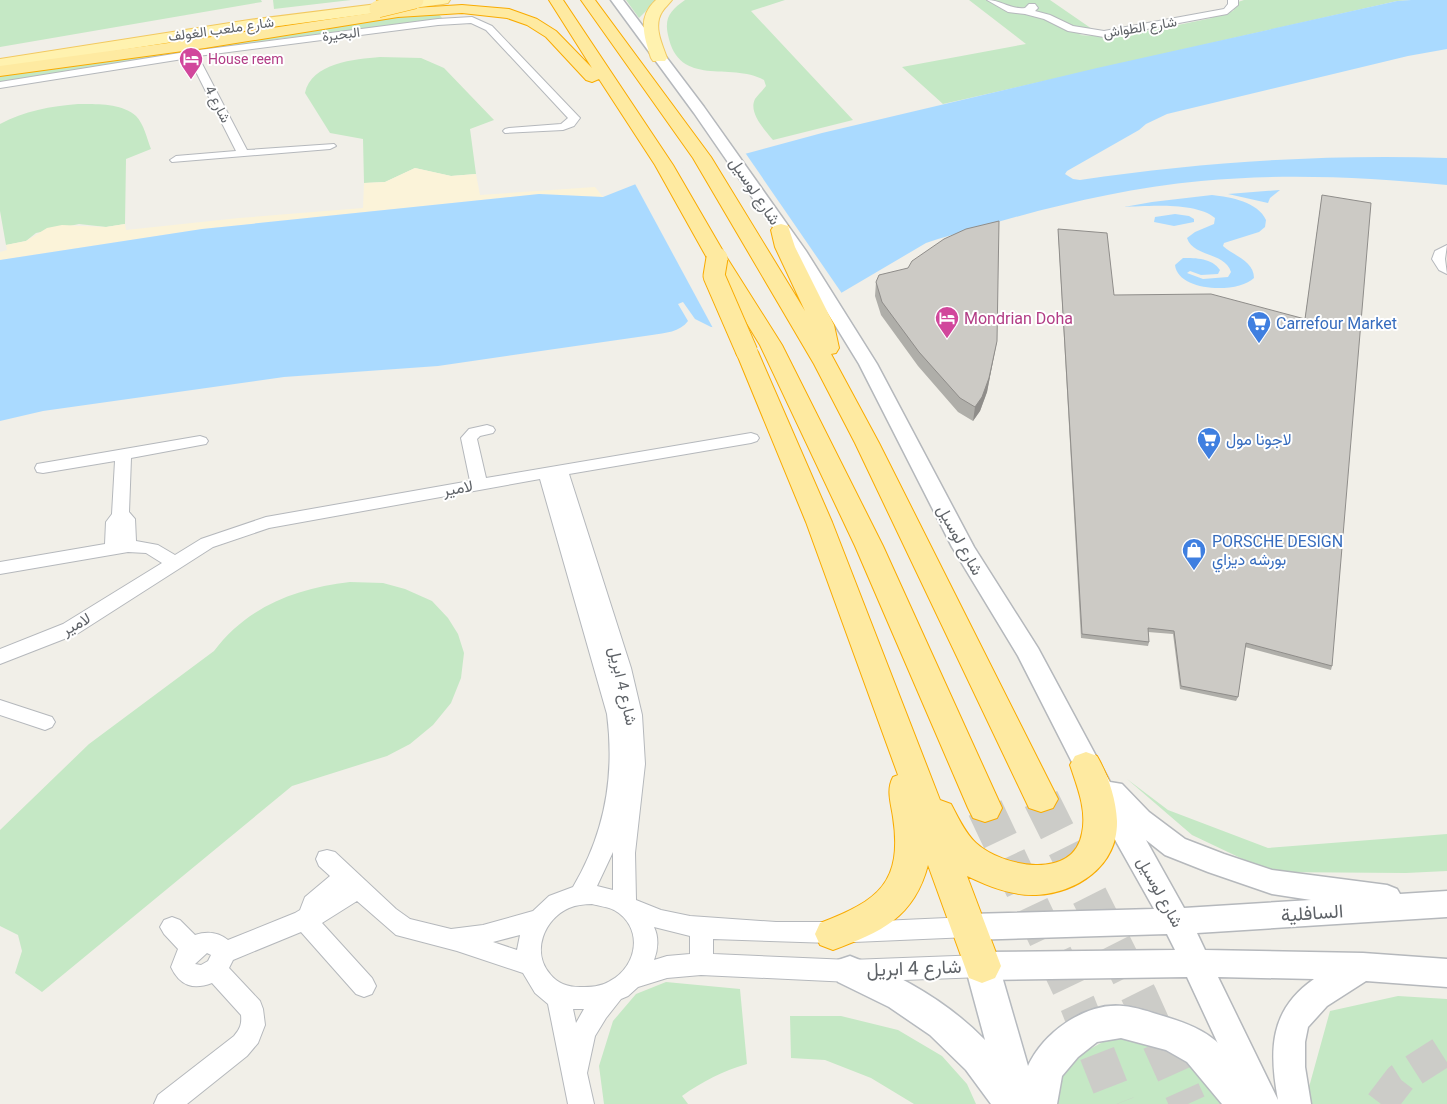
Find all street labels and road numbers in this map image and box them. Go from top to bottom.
street label: شارع الطواش [1102,13,1178,44]
street label: شارع ملعب الغولف [167,14,275,47]
street label: البحيرة [321,24,361,45]
street label: شارع 4 [199,83,234,127]
street label: شارع لوسيل [724,154,785,230]
street label: لامير [441,476,475,501]
street label: شارع لوسيل [931,501,987,579]
street label: لامير [57,608,94,641]
street label: شارع 4 ابريل [603,645,641,728]
street label: شارع لوسيل [1131,853,1187,931]
street label: السافلية [1280,899,1344,927]
street label: شارع 4 ابريل [866,955,962,982]

